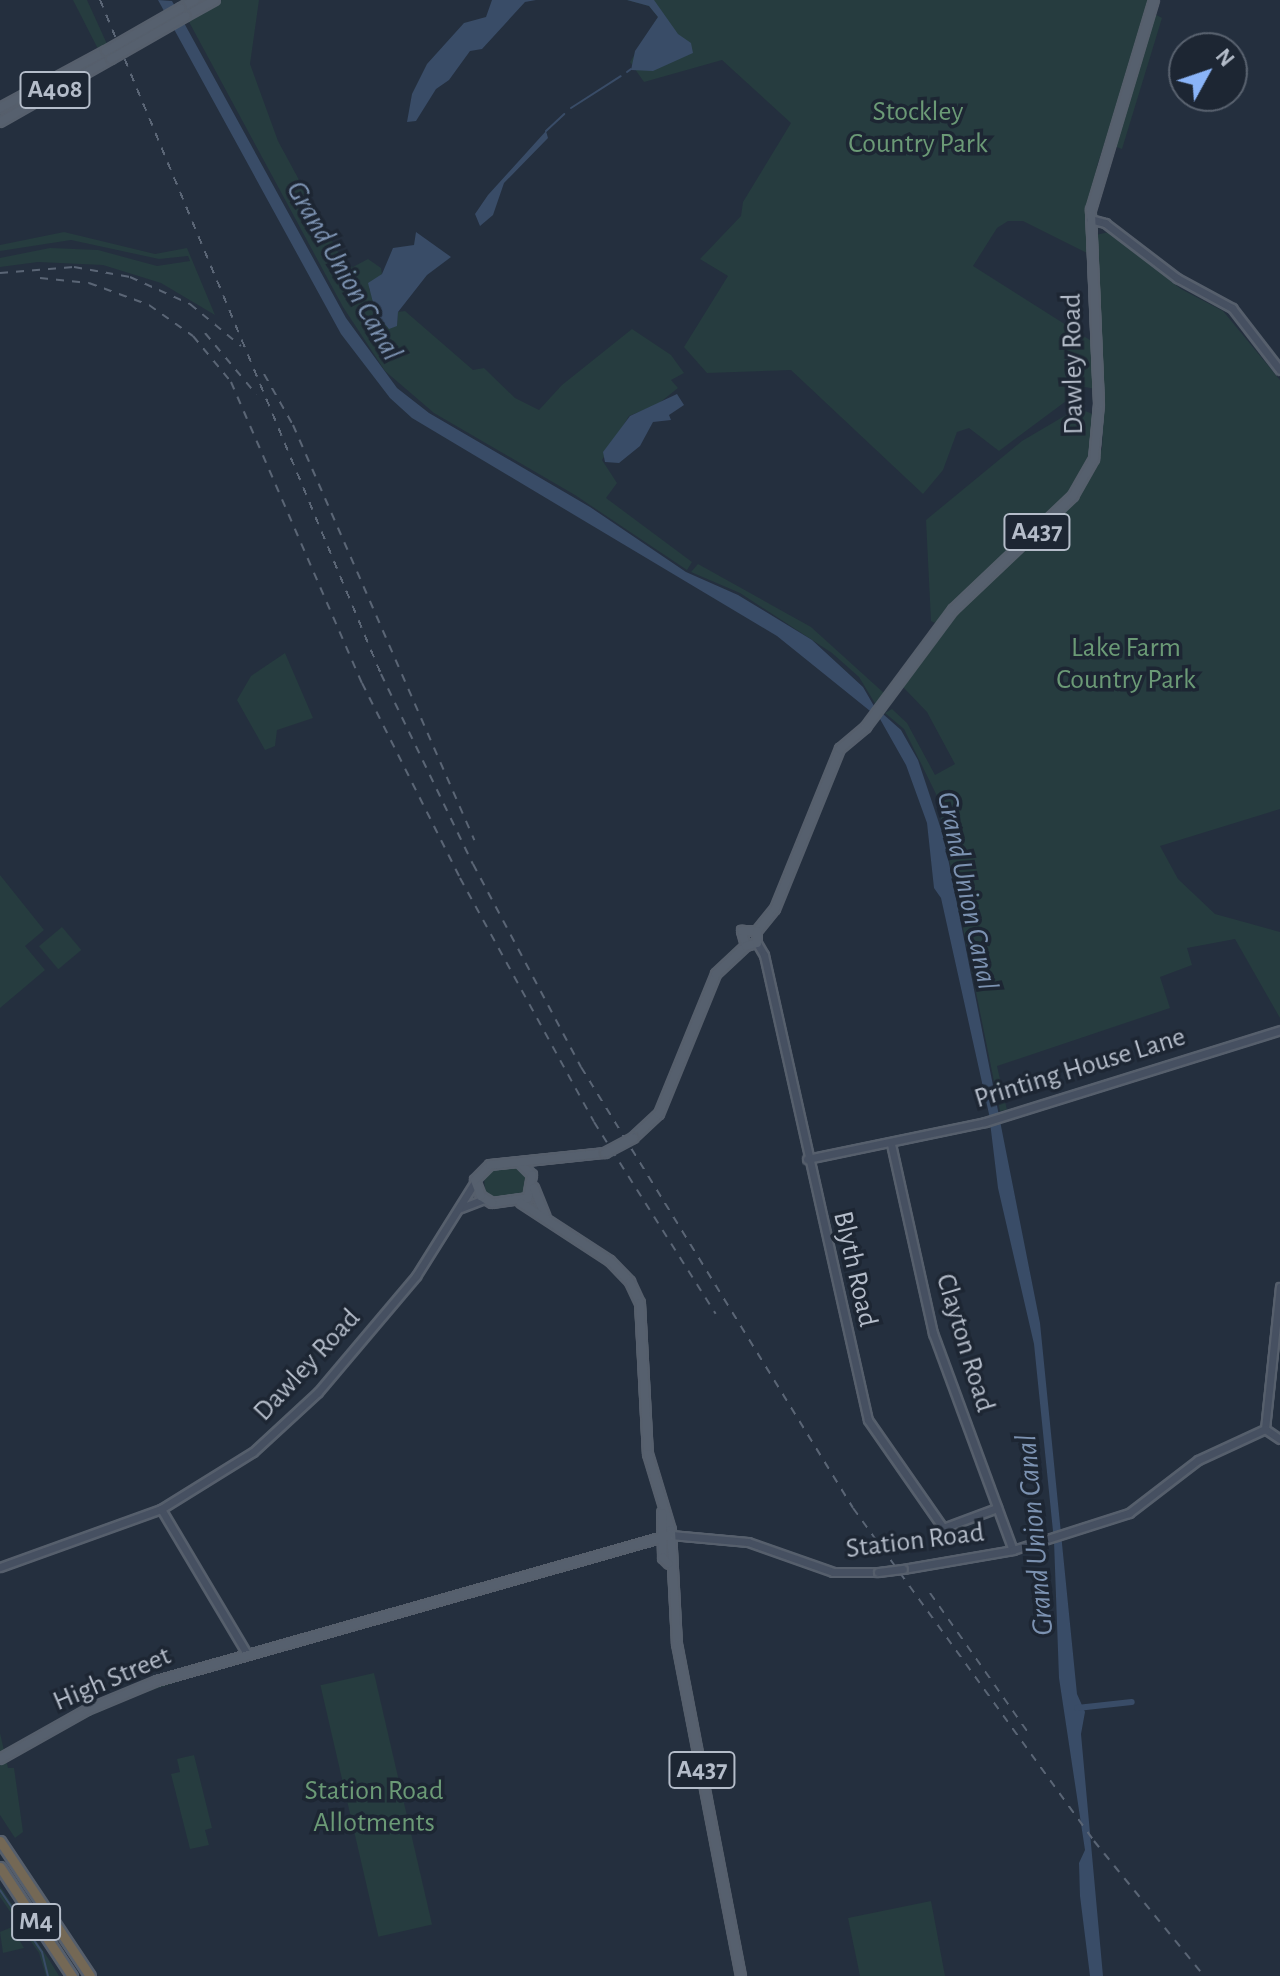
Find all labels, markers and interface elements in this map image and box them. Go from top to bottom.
north arrow [1168,32,1248,112]
text: N [1212,45,1238,71]
road number: A408 [19,68,91,112]
park label: Stockley Country Park [848,95,988,161]
water label: Grand Union Canal [278,175,410,367]
street label: Dawley Road [1055,293,1091,435]
road number: A437 [1003,510,1071,554]
park label: Lake Farm Country Park [1056,631,1196,697]
water label: Grand Union Canal [928,788,1006,994]
street label: Printing House Lane [970,1020,1190,1116]
street label: Blyth Road [825,1208,885,1330]
street label: Clayton Road [928,1270,1002,1416]
street label: Dawley Road [246,1302,368,1428]
water label: Grand Union Canal [1008,1433,1062,1637]
street label: Station Road [844,1516,986,1566]
street label: High Street [48,1639,176,1719]
road number: A437 [668,1748,736,1792]
park label: Station Road Allotments [304,1774,444,1840]
road number: M4 [10,1900,62,1944]

